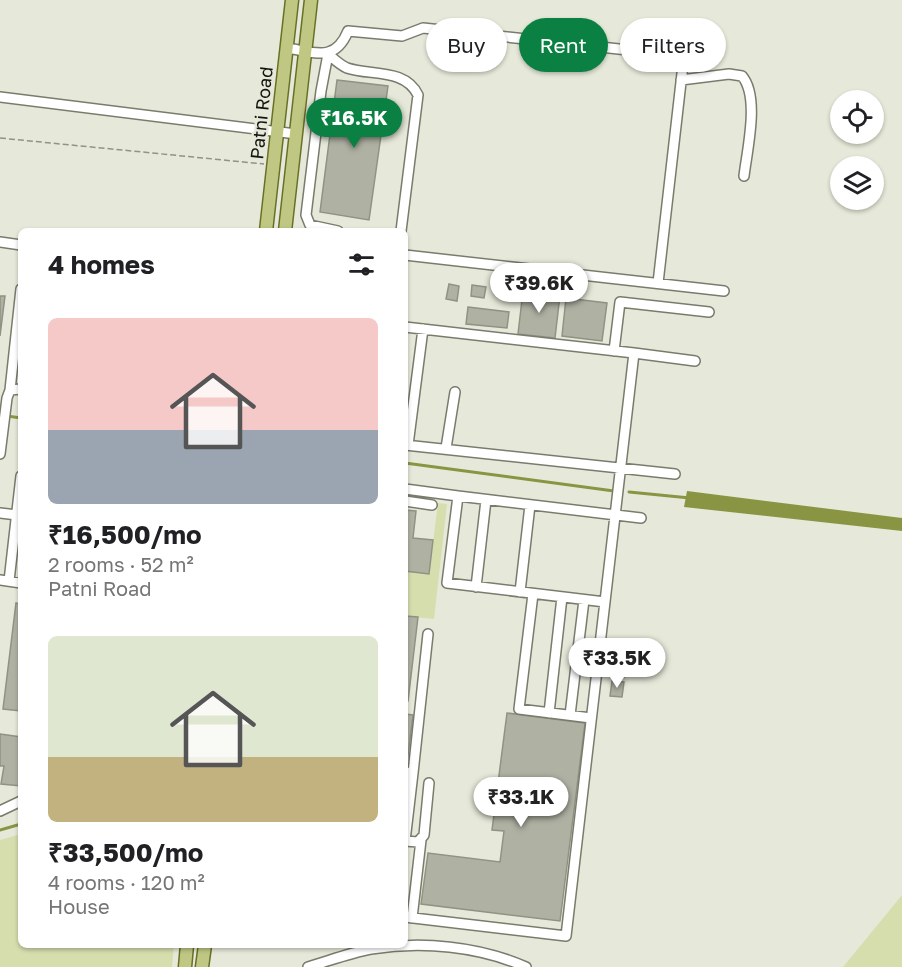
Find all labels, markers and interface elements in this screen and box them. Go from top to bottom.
chip: Buy [426,18,507,72]
chip: Rent [519,18,608,72]
chip: Filters [620,18,726,72]
street label: Patni Road [245,65,277,161]
map controls [830,90,884,210]
button: locate [830,90,884,144]
pin: ₹16.5K [305,98,403,149]
text: ₹16.5K [320,105,388,129]
button: layers [830,156,884,210]
icon: filters [345,248,378,281]
text: 4 homes [48,249,155,280]
pin: ₹39.6K [490,263,588,314]
text: ₹39.6K [504,270,574,294]
icon: home [159,357,267,465]
text: ₹16,500/mo [48,519,202,550]
text: 2 rooms · 52 m² [48,552,194,576]
text: Patni Road [48,576,152,600]
pin: ₹33.5K [568,638,666,689]
text: ₹33.5K [583,645,651,669]
icon: home [159,675,267,783]
pin: ₹33.1K [472,777,570,828]
text: ₹33.1K [487,784,555,808]
text: ₹33,500/mo [48,837,203,868]
text: 4 rooms · 120 m² [48,870,205,894]
text: House [48,894,110,918]

